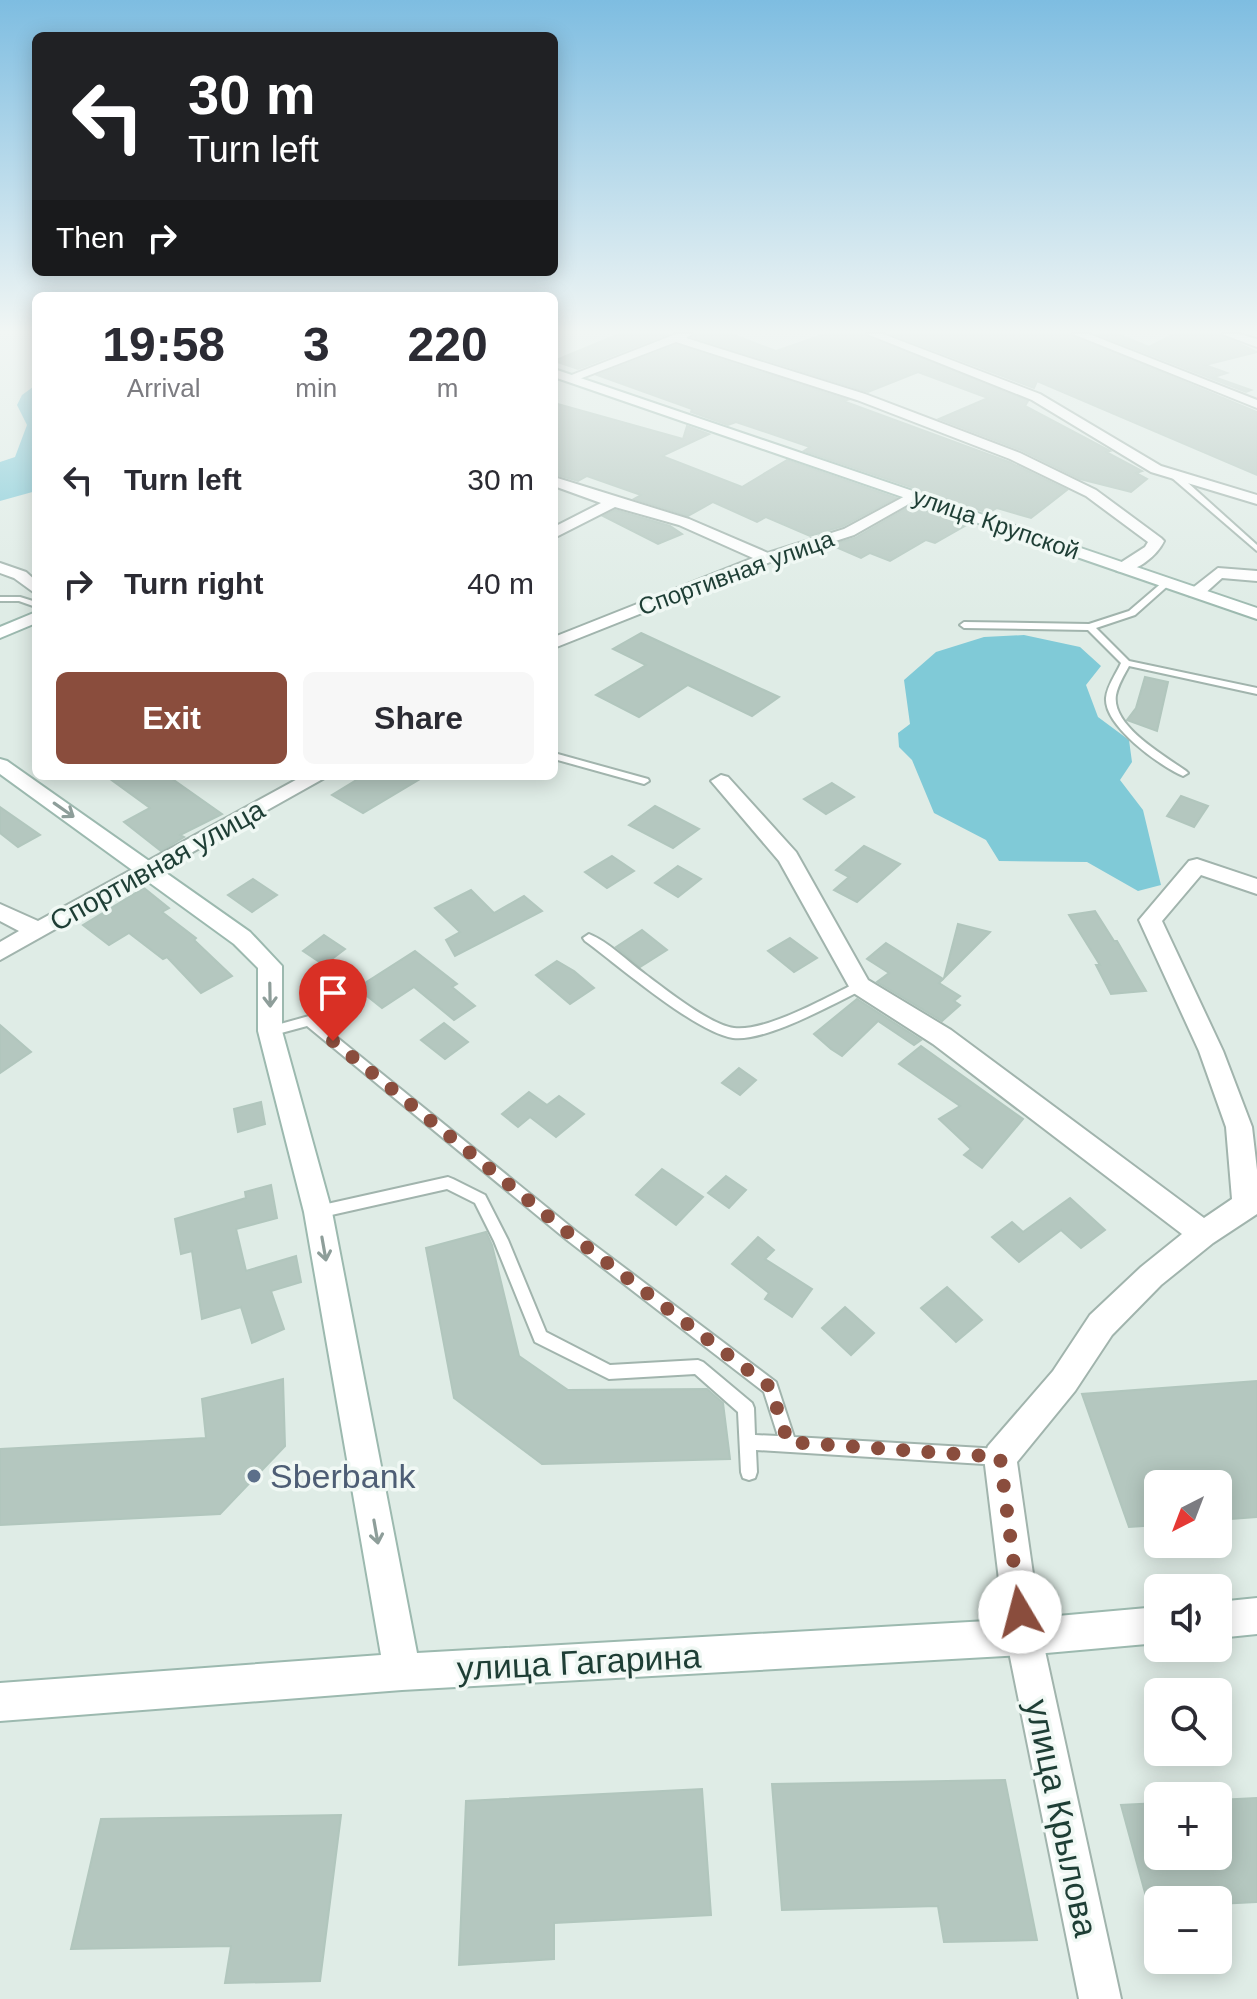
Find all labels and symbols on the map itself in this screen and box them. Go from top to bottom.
street label: улица Крупской [909,482,1083,565]
street label: Спортивная улица [634,524,838,620]
street label: Спортивная улица [45,793,270,937]
one-way arrow [52,802,74,818]
pin [299,959,367,1041]
one-way arrow [262,981,278,1008]
one-way arrow [318,1235,333,1261]
place label: Sberbank [270,1457,417,1495]
marker: Sberbank [245,1467,263,1485]
north arrow [1144,1470,1232,1558]
one-way arrow [370,1519,385,1544]
position arrow [978,1570,1062,1654]
street label: улица Гагарина [456,1637,702,1687]
street label: улица Крылова [1018,1696,1106,1940]

